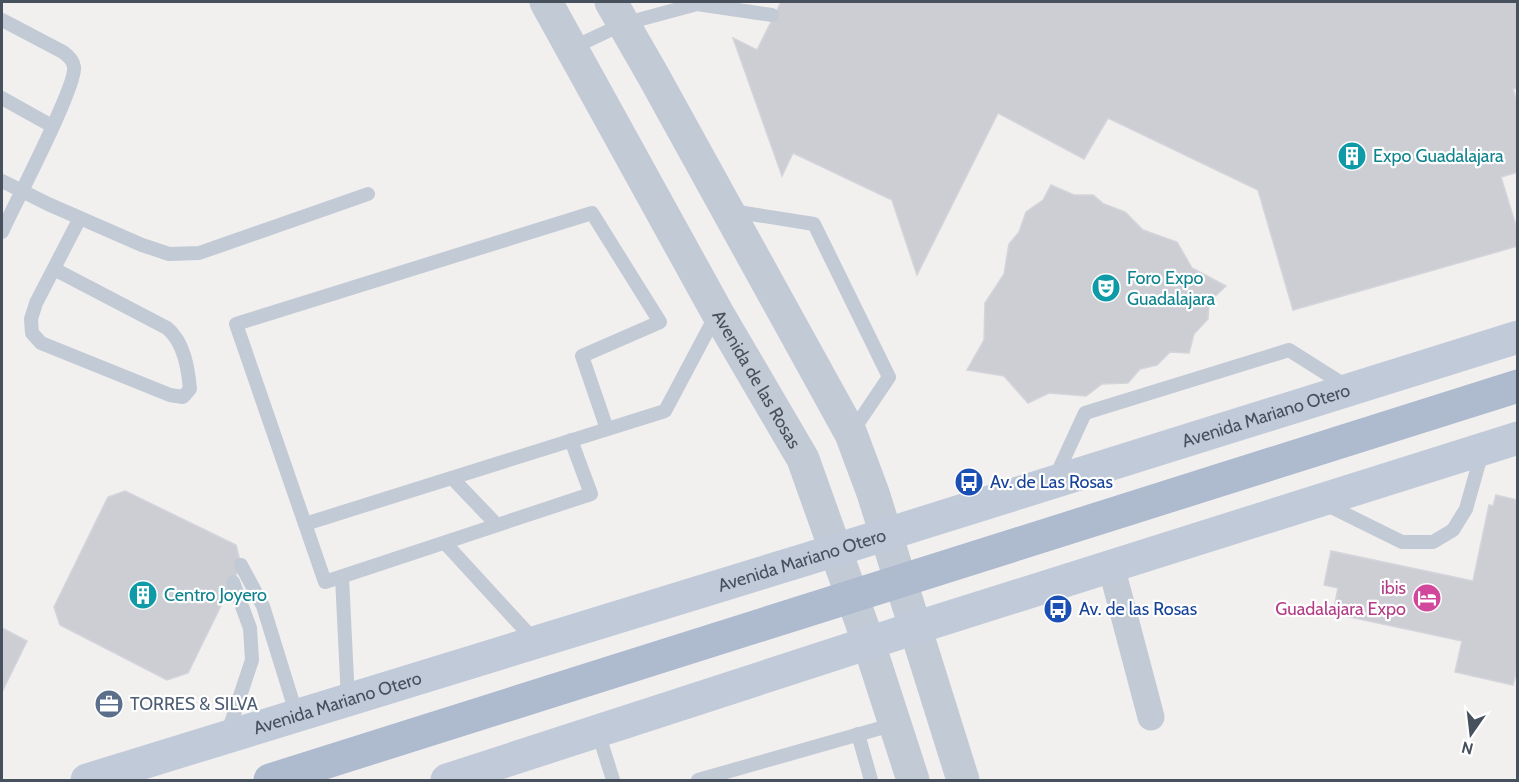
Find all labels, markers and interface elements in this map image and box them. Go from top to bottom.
building icon: Expo Guadalajara [1336,140,1368,172]
place label: Expo Guadalajara [1373,145,1504,167]
place label: Foro Expo Guadalajara [1127,267,1216,310]
theatre icon: Foro Expo Guadalajara [1090,272,1122,304]
street label: Avenida de las Rosas [707,306,805,452]
street label: Avenida Mariano Otero [1179,379,1353,452]
bus stop icon: Av. de Las Rosas [953,466,985,498]
place label: Av. de Las Rosas [990,471,1113,493]
street label: Avenida Mariano Otero [715,524,889,597]
place label: ibis Guadalajara Expo [1275,577,1406,620]
building icon: Centro Joyero [127,579,159,611]
hotel icon: ibis Guadalajara Expo [1411,582,1443,614]
place label: Centro Joyero [164,584,267,606]
bus stop icon: Av. de las Rosas [1042,593,1074,625]
place label: Av. de las Rosas [1079,598,1197,620]
street label: Avenida Mariano Otero [251,667,424,739]
office icon: TORRES & SILVA [93,688,125,720]
place label: TORRES & SILVA [130,693,258,715]
north arrow [1441,704,1501,764]
text: N [1460,737,1475,759]

